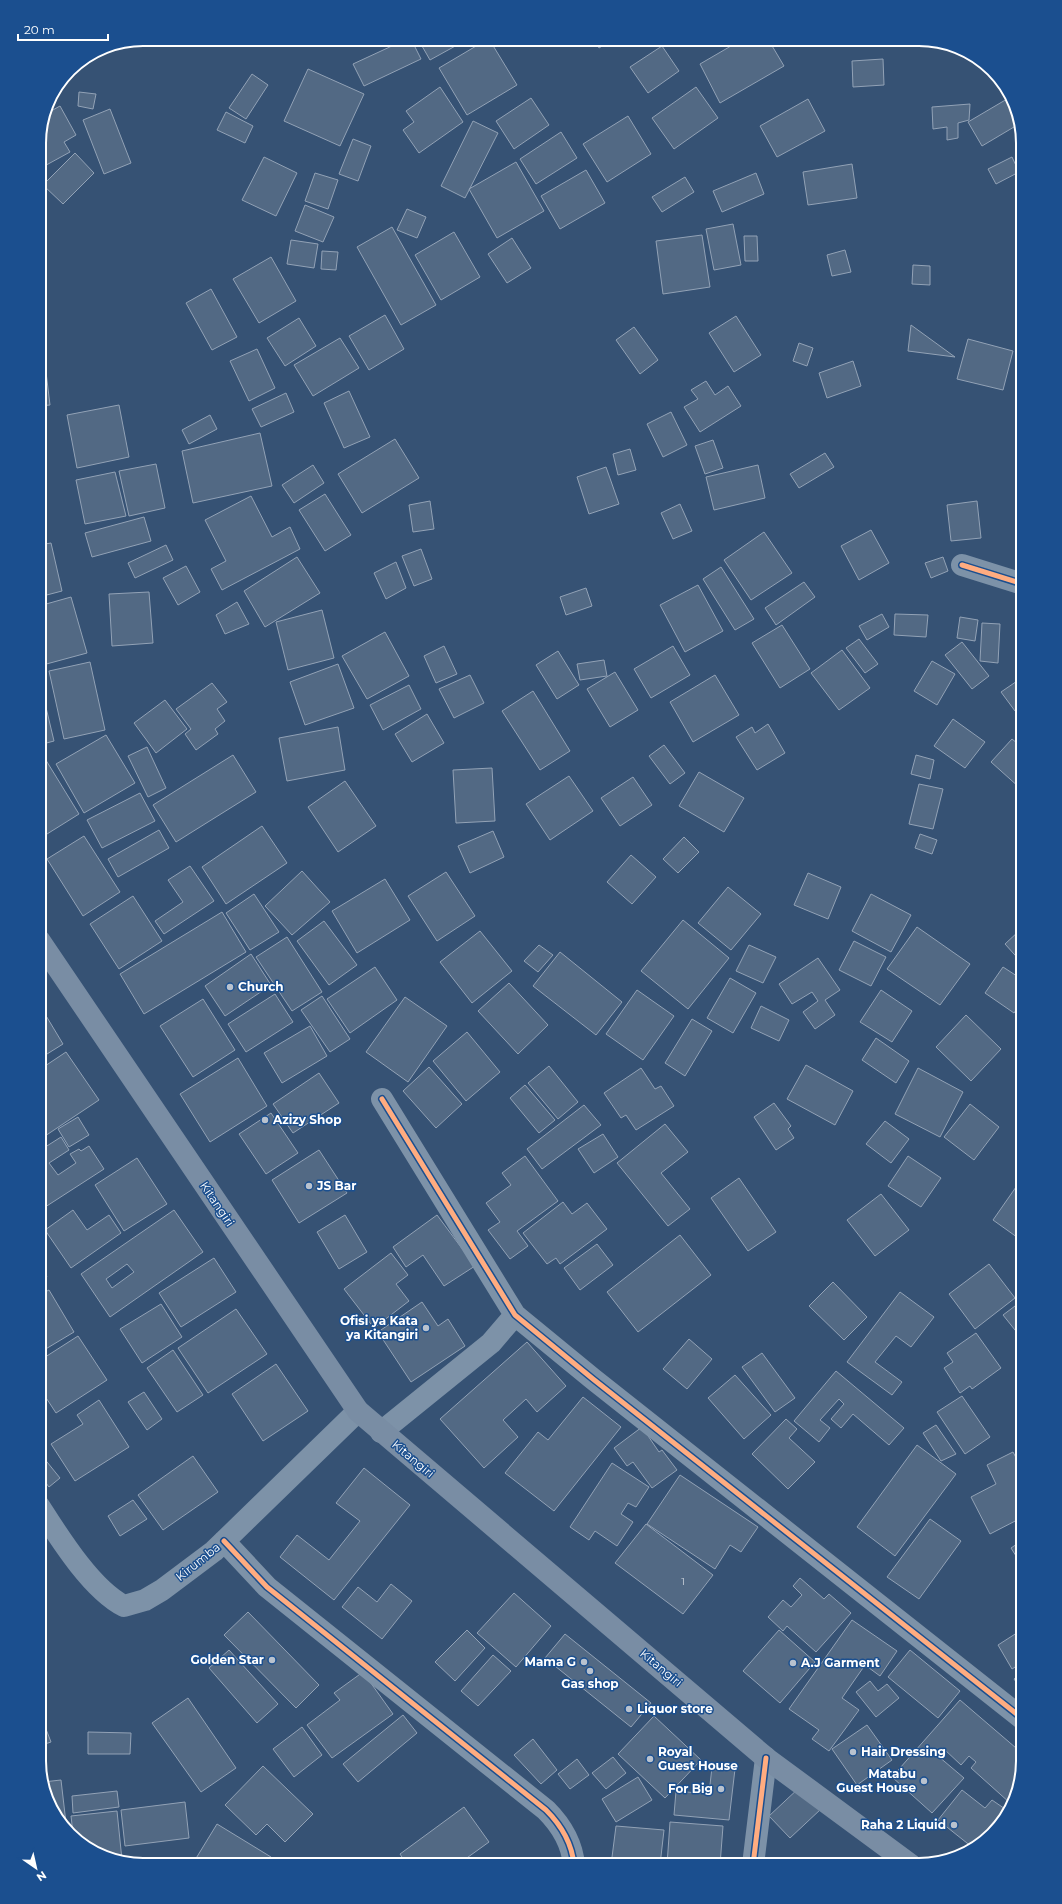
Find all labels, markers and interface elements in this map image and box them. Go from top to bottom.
scale bar [18,16,108,42]
text: 20 m [24,22,55,37]
place label: Church [238,979,284,994]
marker: Church [225,982,235,992]
place label: Azizy Shop [272,1112,341,1127]
marker: Azizy Shop [260,1115,270,1125]
street label: Kitangiri [197,1178,238,1229]
place label: JS Bar [316,1178,356,1193]
marker: JS Bar [304,1181,314,1191]
place label: Ofisi ya Kata ya Kitangiri [340,1313,418,1342]
marker: Ofisi ya Kata ya Kitangiri [421,1323,431,1333]
street label: Kitangiri [389,1437,438,1481]
street label: Kirumba [173,1539,223,1584]
house number: 1 [681,1575,685,1588]
street label: Kitangiri [637,1646,686,1690]
place label: Golden Star [190,1652,264,1667]
place label: Mama G [524,1654,576,1669]
marker: Golden Star [267,1655,277,1665]
place label: A.J Garment [800,1655,881,1670]
marker: Mama G [579,1657,589,1667]
marker: A.J Garment [788,1658,798,1668]
marker: Gas shop [585,1666,595,1676]
place label: Gas shop [561,1676,619,1691]
place label: Liquor store [637,1701,713,1716]
marker: Liquor store [624,1704,634,1714]
place label: Royal Guest House [658,1744,738,1773]
place label: Hair Dressing [861,1744,946,1759]
marker: Hair Dressing [848,1747,858,1757]
marker: Royal Guest House [645,1754,655,1764]
place label: Matabu Guest House [836,1766,916,1795]
marker: Matabu Guest House [919,1776,929,1786]
place label: For Big [668,1781,713,1796]
marker: For Big [716,1784,726,1794]
place label: Raha 2 Liquid [861,1817,946,1832]
marker: Raha 2 Liquid [949,1820,959,1830]
north arrow [16,1848,56,1888]
text: N [34,1868,49,1885]

